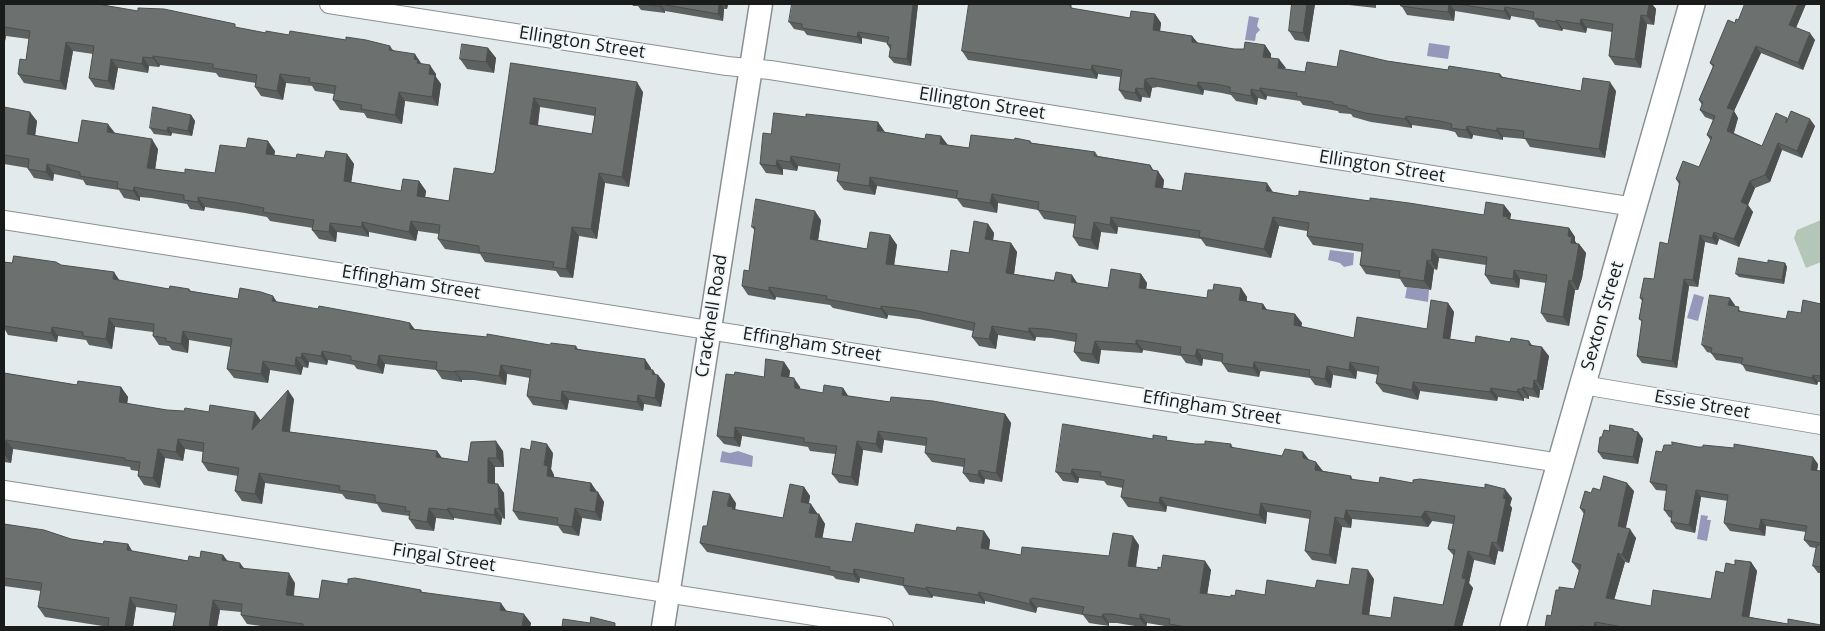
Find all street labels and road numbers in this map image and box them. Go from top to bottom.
street label: Ellington Street [517,22,647,64]
street label: Ellington Street [917,83,1047,125]
street label: Ellington Street [1317,146,1447,188]
street label: Cracknell Road [692,253,732,379]
street label: Sexton Street [1577,259,1629,373]
street label: Effingham Street [340,261,482,305]
street label: Effingham Street [741,323,883,367]
street label: Effingham Street [1141,386,1283,430]
street label: Essie Street [1652,386,1752,424]
street label: Fingal Street [391,539,497,577]

